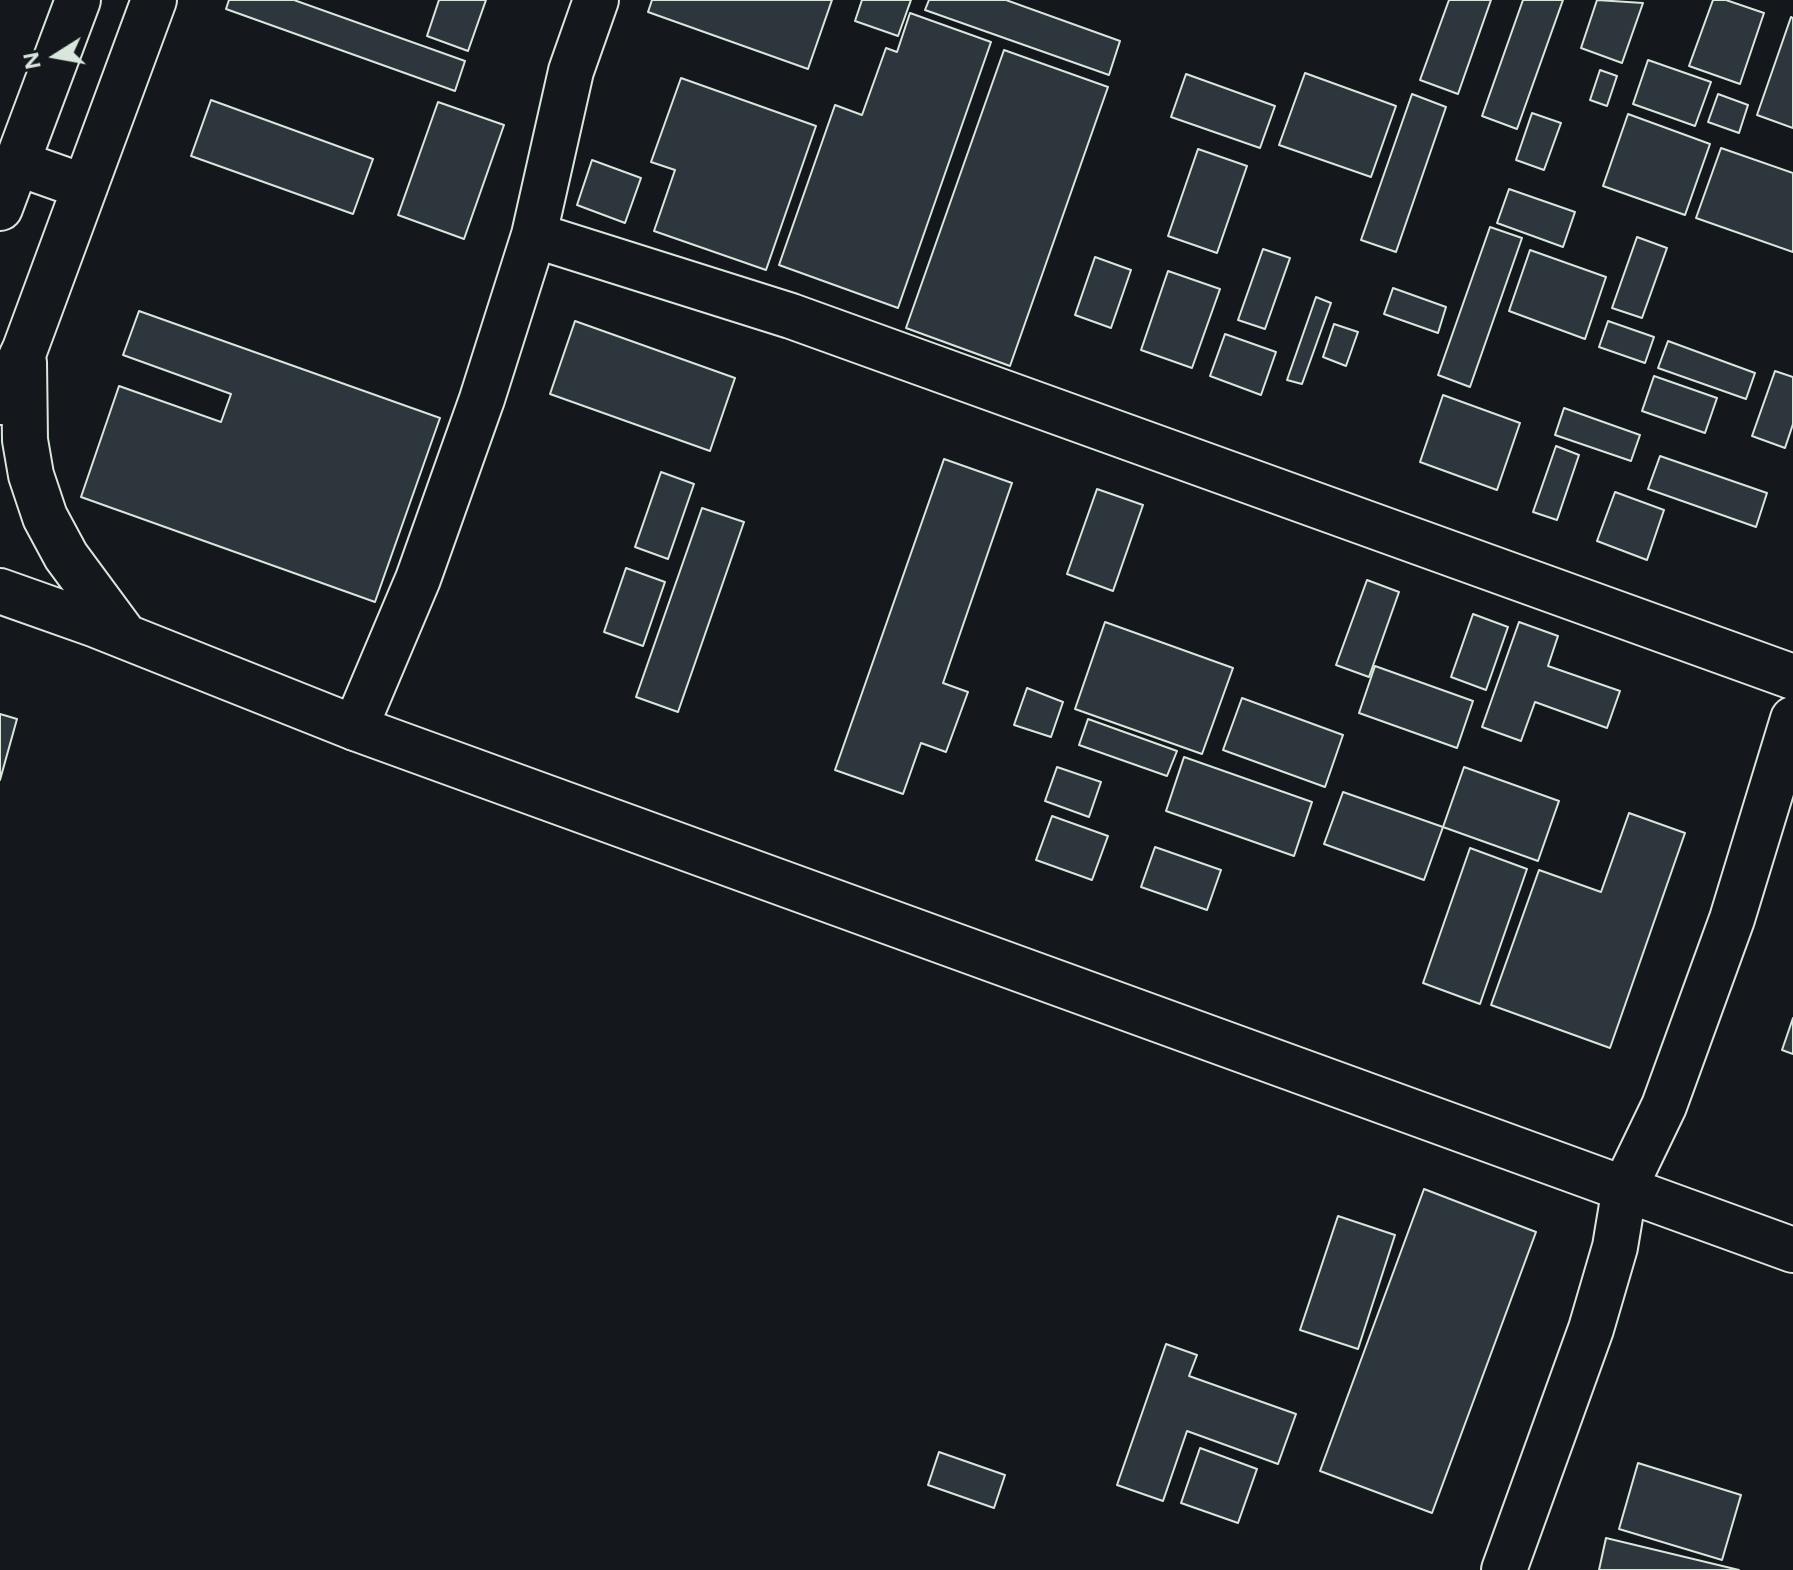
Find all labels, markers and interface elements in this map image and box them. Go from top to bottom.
north arrow [16,16,96,96]
text: N [17,50,47,72]

